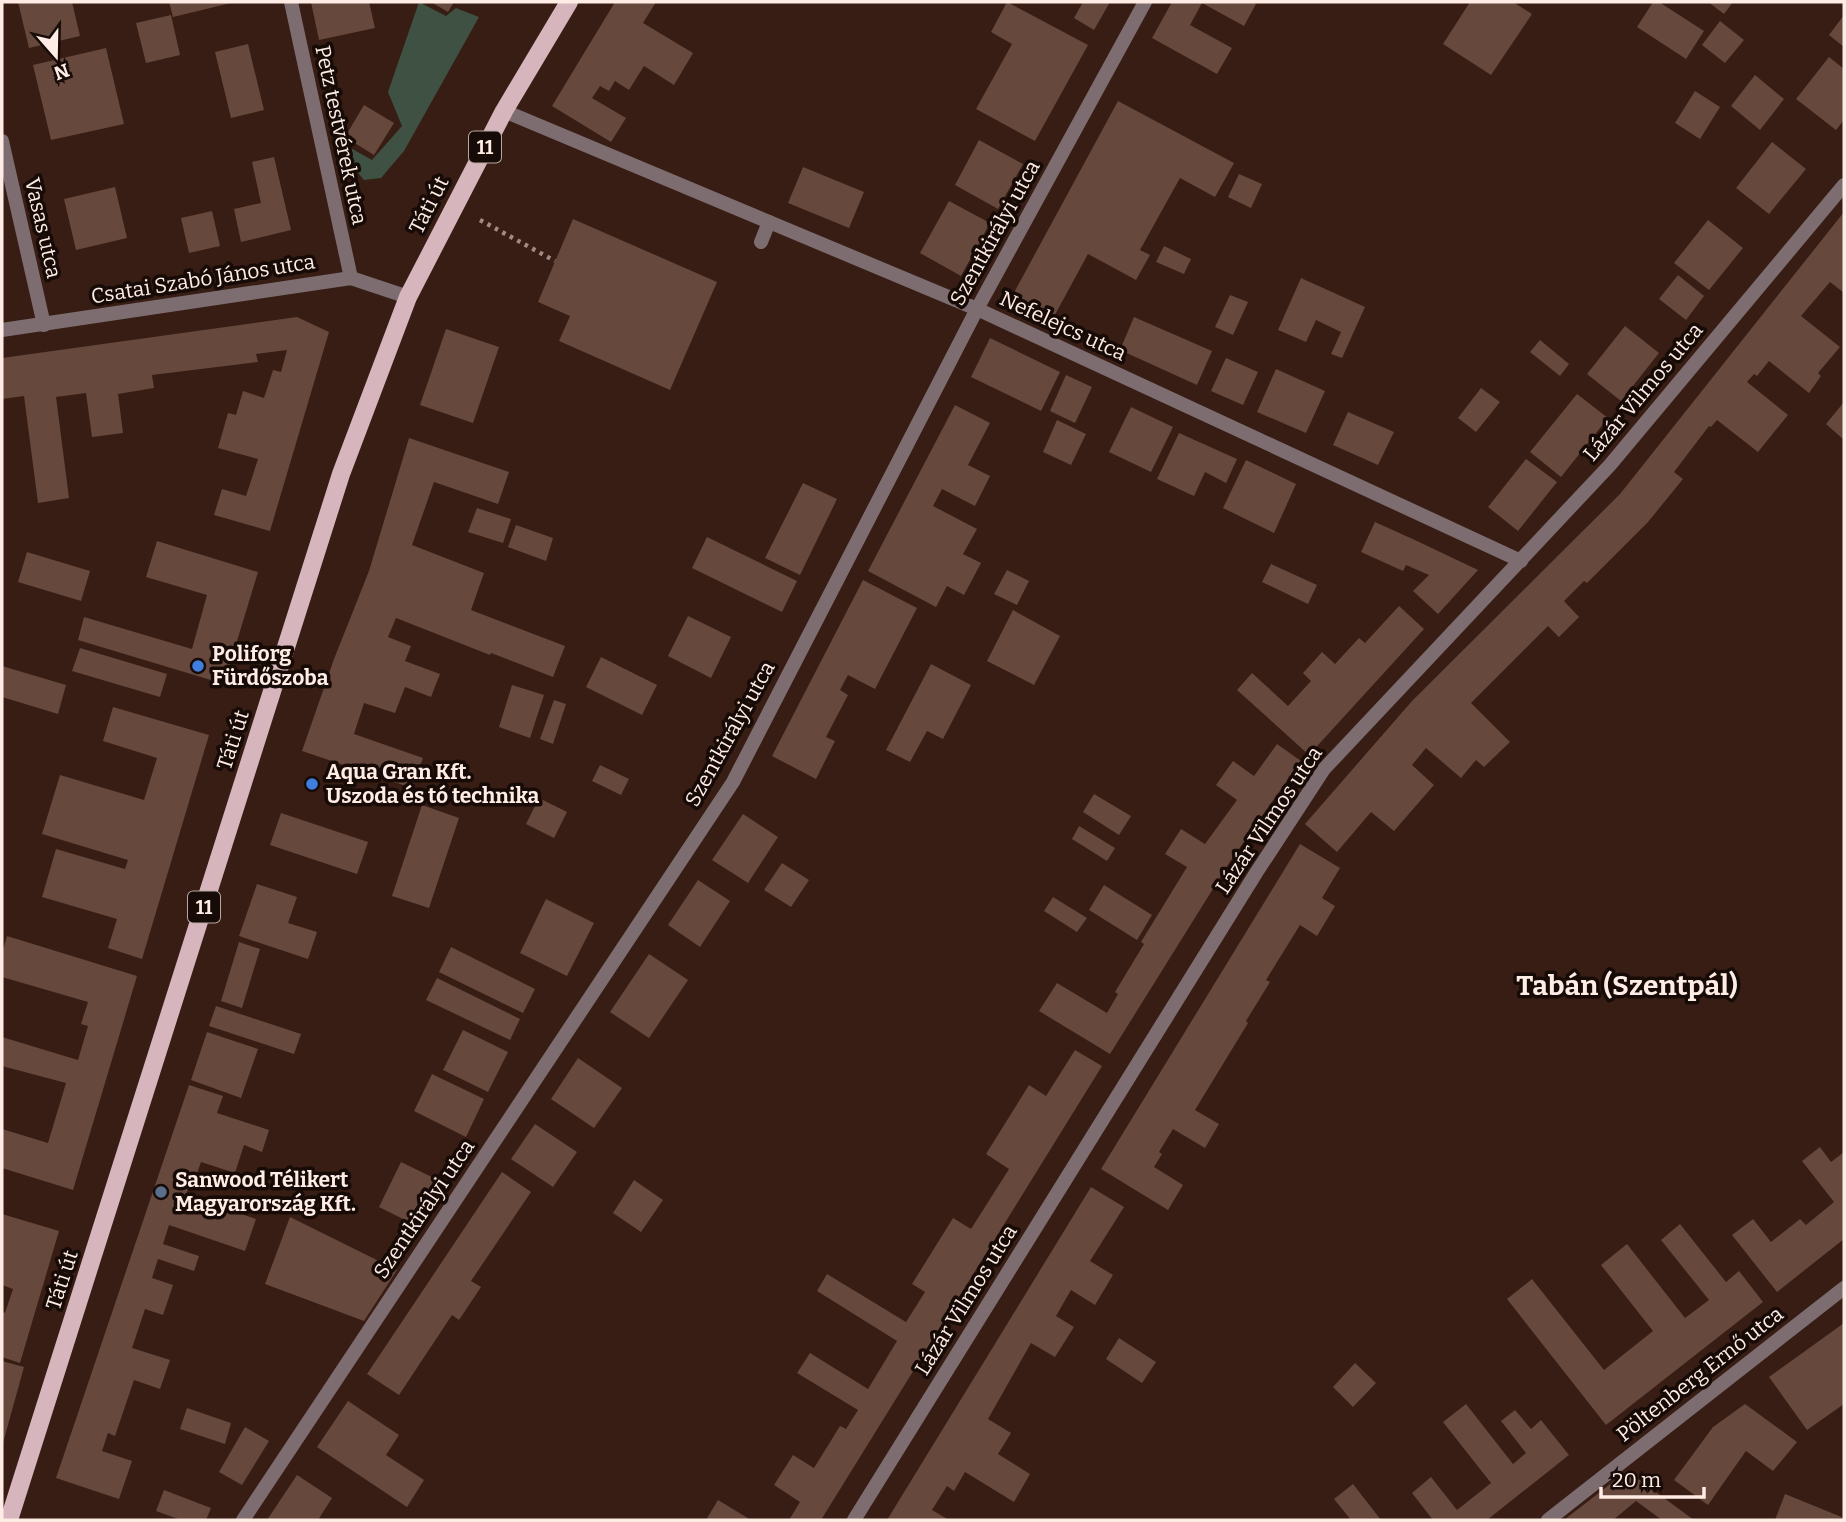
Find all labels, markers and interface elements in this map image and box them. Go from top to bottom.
north arrow [21,21,91,91]
street label: Petz testvérek utca [309,43,373,227]
text: N [51,58,72,85]
road number: 11 [469,132,501,162]
street label: Szentkirályi utca [944,155,1046,310]
street label: Táti út [404,171,455,238]
street label: Vasas utca [19,175,67,281]
street label: Csatai Szabó János utca [89,248,317,310]
street label: Nefelejcs utca [996,285,1131,367]
street label: Lázár Vilmos utca [1578,317,1709,466]
place label: Poliforg Fürdőszoba [212,641,329,691]
street label: Szentkirályi utca [679,656,781,811]
marker: Poliforg Fürdőszoba [190,658,206,674]
street label: Táti út [211,706,255,773]
street label: Lázár Vilmos utca [1210,741,1328,899]
place label: Aqua Gran Kft. Uszoda és tó technika [326,759,540,809]
marker: Aqua Gran Kft. Uszoda és tó technika [304,776,320,792]
road number: 11 [188,892,220,923]
district label: Tabán (Szentpál) [1516,969,1738,1002]
street label: Szentkirályi utca [368,1134,480,1284]
place label: Sanwood Télikert Magyarország Kft. [175,1167,356,1217]
marker: Sanwood Télikert Magyarország Kft. [153,1184,169,1200]
street label: Lázár Vilmos utca [909,1220,1023,1380]
street label: Táti út [40,1246,84,1313]
street label: Pöltenberg Ernő utca [1611,1301,1789,1447]
scale bar [1601,1456,1704,1500]
text: 20 m [1612,1467,1661,1493]

